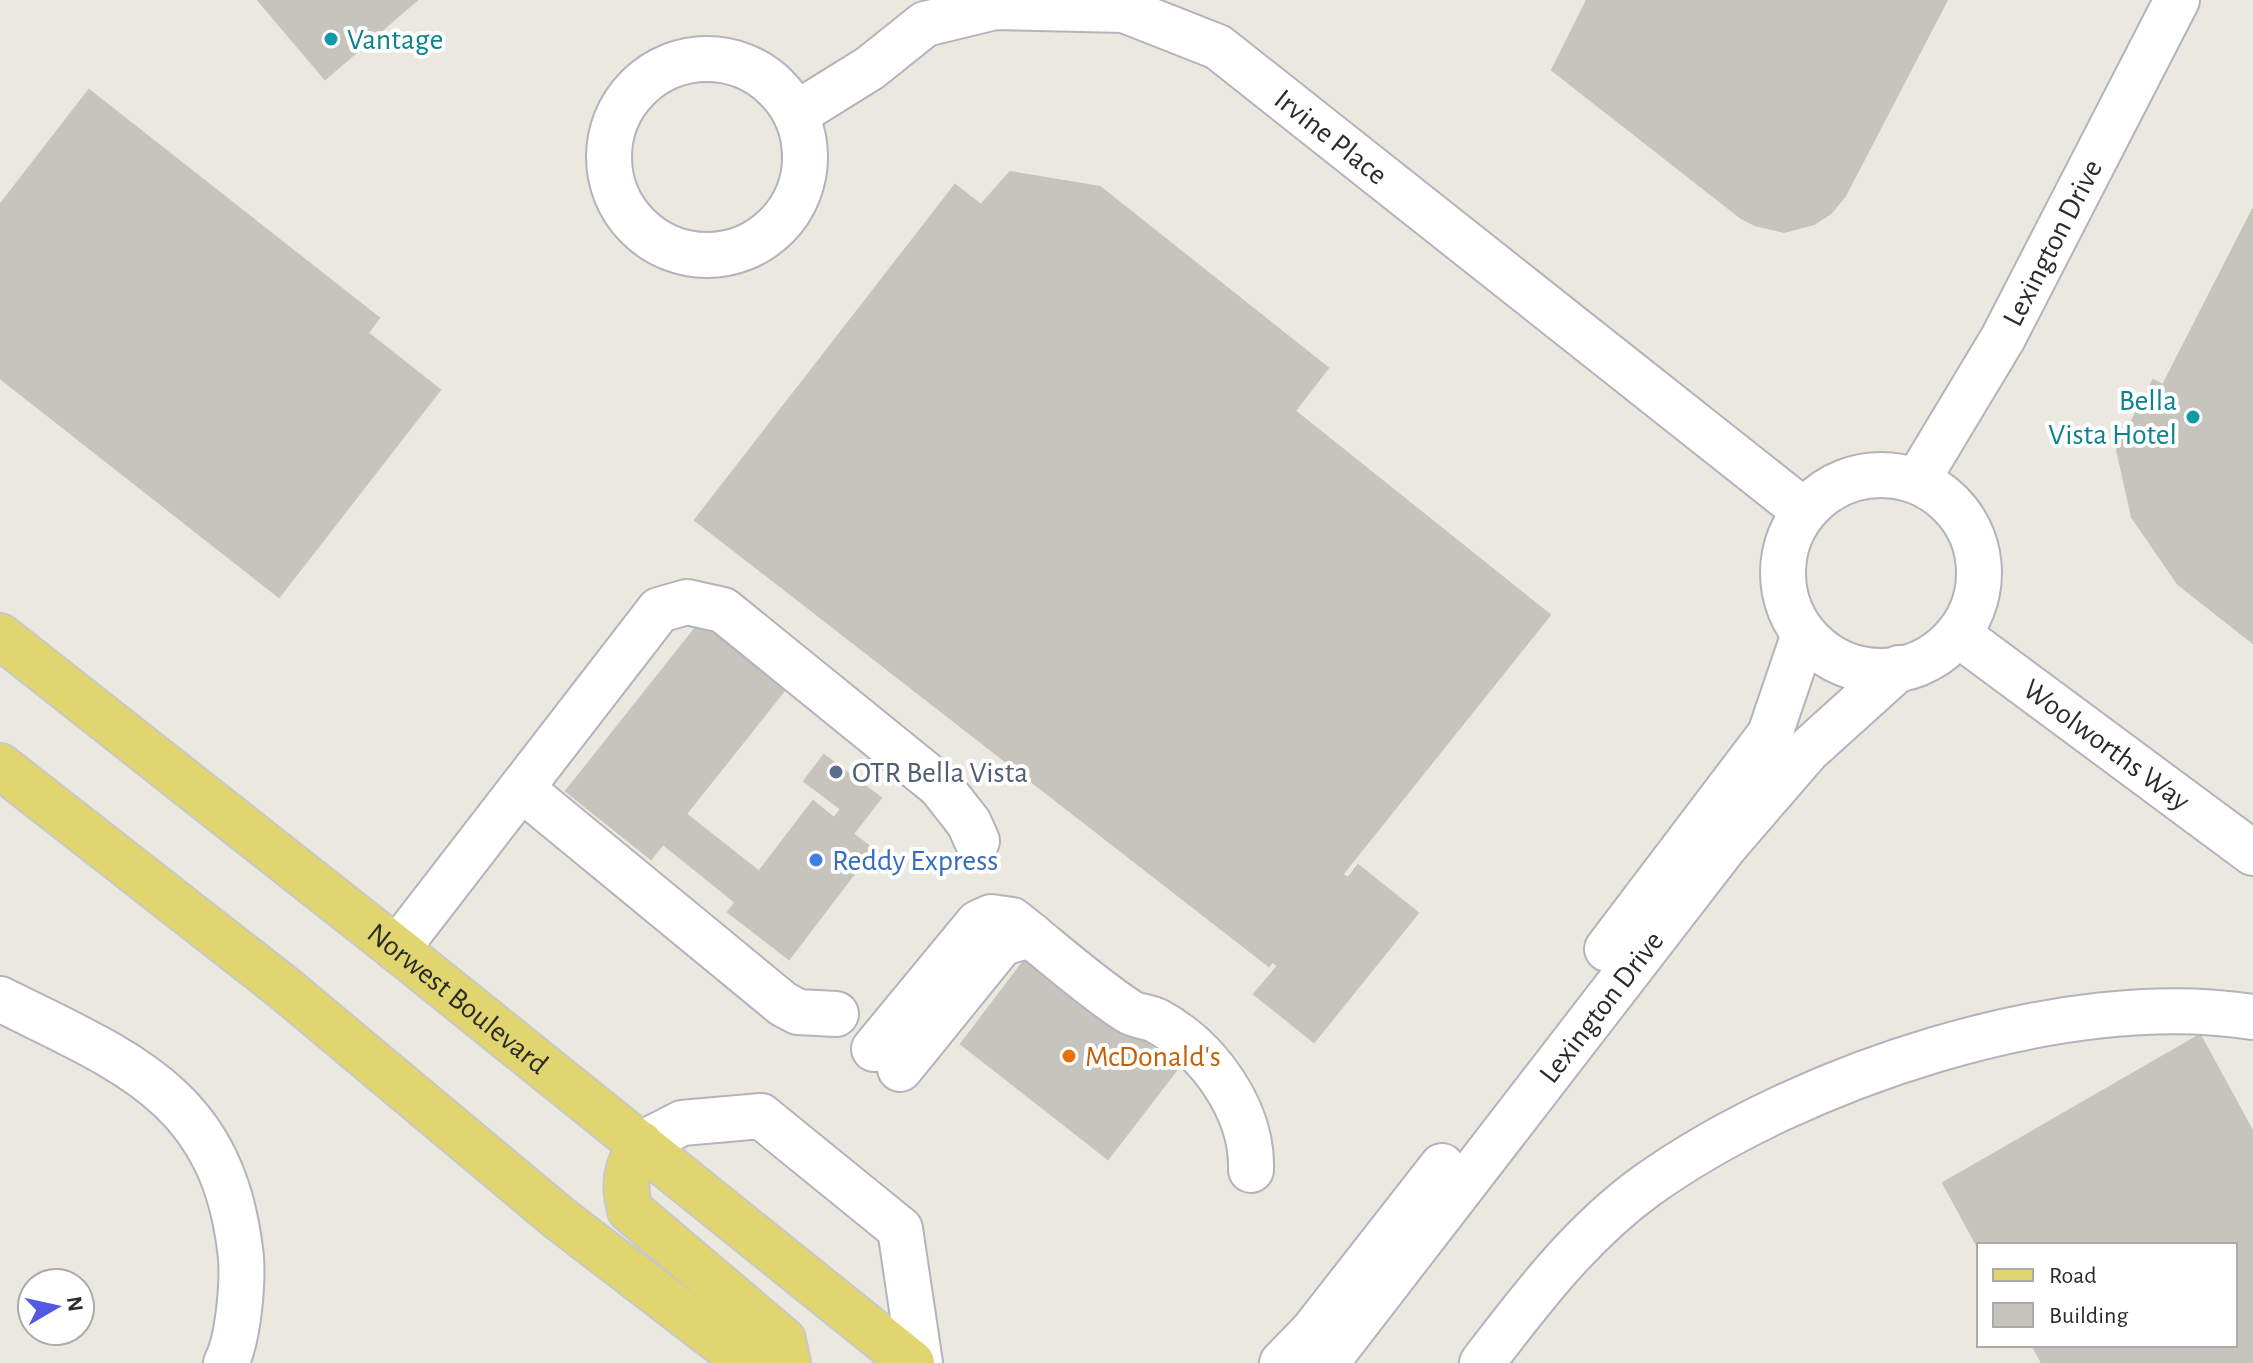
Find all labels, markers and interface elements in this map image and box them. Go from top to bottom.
place label: Vantage [347,25,443,55]
marker: Vantage [322,30,340,48]
street label: Irvine Place [1269,84,1393,191]
street label: Lexington Drive [1998,155,2108,331]
place label: Bella Vista Hotel [2048,386,2177,450]
marker: Bella Vista Hotel [2184,408,2202,426]
street label: Woolworths Way [2017,674,2195,817]
place label: OTR Bella Vista [852,758,1028,788]
marker: OTR Bella Vista [827,763,845,781]
place label: Reddy Express [832,846,998,876]
marker: Reddy Express [807,851,825,869]
street label: Norwest Boulevard [362,918,553,1080]
street label: Lexington Drive [1534,926,1669,1089]
place label: McDonald's [1085,1042,1221,1072]
marker: McDonald's [1060,1047,1078,1065]
legend [1977,1243,2237,1347]
text: Road [2049,1264,2097,1288]
north arrow [16,1267,96,1347]
text: N [63,1295,87,1313]
text: Building [2049,1304,2128,1328]

